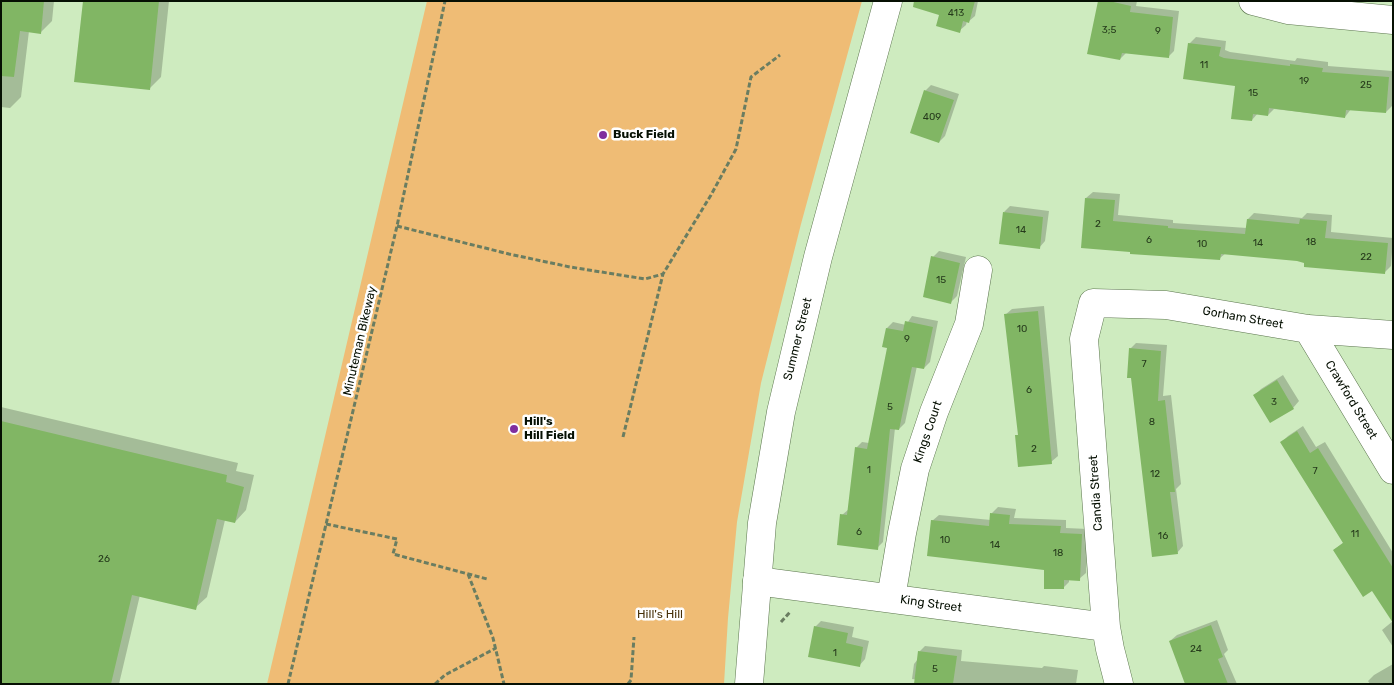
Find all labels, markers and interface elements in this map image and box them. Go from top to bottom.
house number: 413 [948,7,964,19]
house number: 3;5 [1102,24,1116,36]
house number: 9 [1155,25,1161,37]
house number: 11 [1200,59,1208,71]
house number: 19 [1299,75,1309,87]
house number: 25 [1360,79,1372,91]
house number: 15 [1248,87,1258,99]
house number: 409 [923,111,941,123]
place label: Buck Field [613,128,675,142]
marker: Buck Field [597,129,609,141]
house number: 2 [1095,218,1101,230]
house number: 14 [1016,224,1026,236]
house number: 6 [1146,234,1152,246]
house number: 18 [1306,236,1316,248]
house number: 14 [1253,237,1263,249]
house number: 10 [1197,238,1207,250]
house number: 22 [1360,251,1372,263]
house number: 15 [936,274,946,286]
street label: Minuteman Bikeway [340,285,380,397]
street label: Summer Street [781,296,815,382]
street label: Gorham Street [1201,304,1285,332]
house number: 10 [1017,323,1027,335]
house number: 9 [904,333,910,345]
house number: 7 [1141,358,1147,370]
street label: Crawford Street [1322,358,1380,442]
house number: 6 [1026,384,1032,396]
house number: 3 [1271,396,1277,408]
street label: Kings Court [911,399,945,465]
house number: 5 [887,401,893,413]
place label: Hill's Hill Field [524,415,575,443]
house number: 8 [1149,416,1155,428]
marker: Hill's Hill Field [508,423,520,435]
house number: 2 [1031,443,1037,455]
street label: Candia Street [1086,454,1106,532]
house number: 1 [867,464,871,476]
house number: 7 [1312,465,1318,477]
house number: 12 [1150,468,1160,480]
house number: 6 [856,526,862,538]
house number: 11 [1351,528,1359,540]
house number: 16 [1158,530,1168,542]
house number: 10 [940,534,950,546]
house number: 14 [990,539,1000,551]
house number: 18 [1053,547,1063,559]
house number: 26 [98,553,110,565]
street label: King Street [899,593,963,615]
park label: Hill's Hill [637,608,683,622]
house number: 24 [1190,643,1202,655]
house number: 1 [833,647,837,659]
house number: 5 [932,663,938,675]

